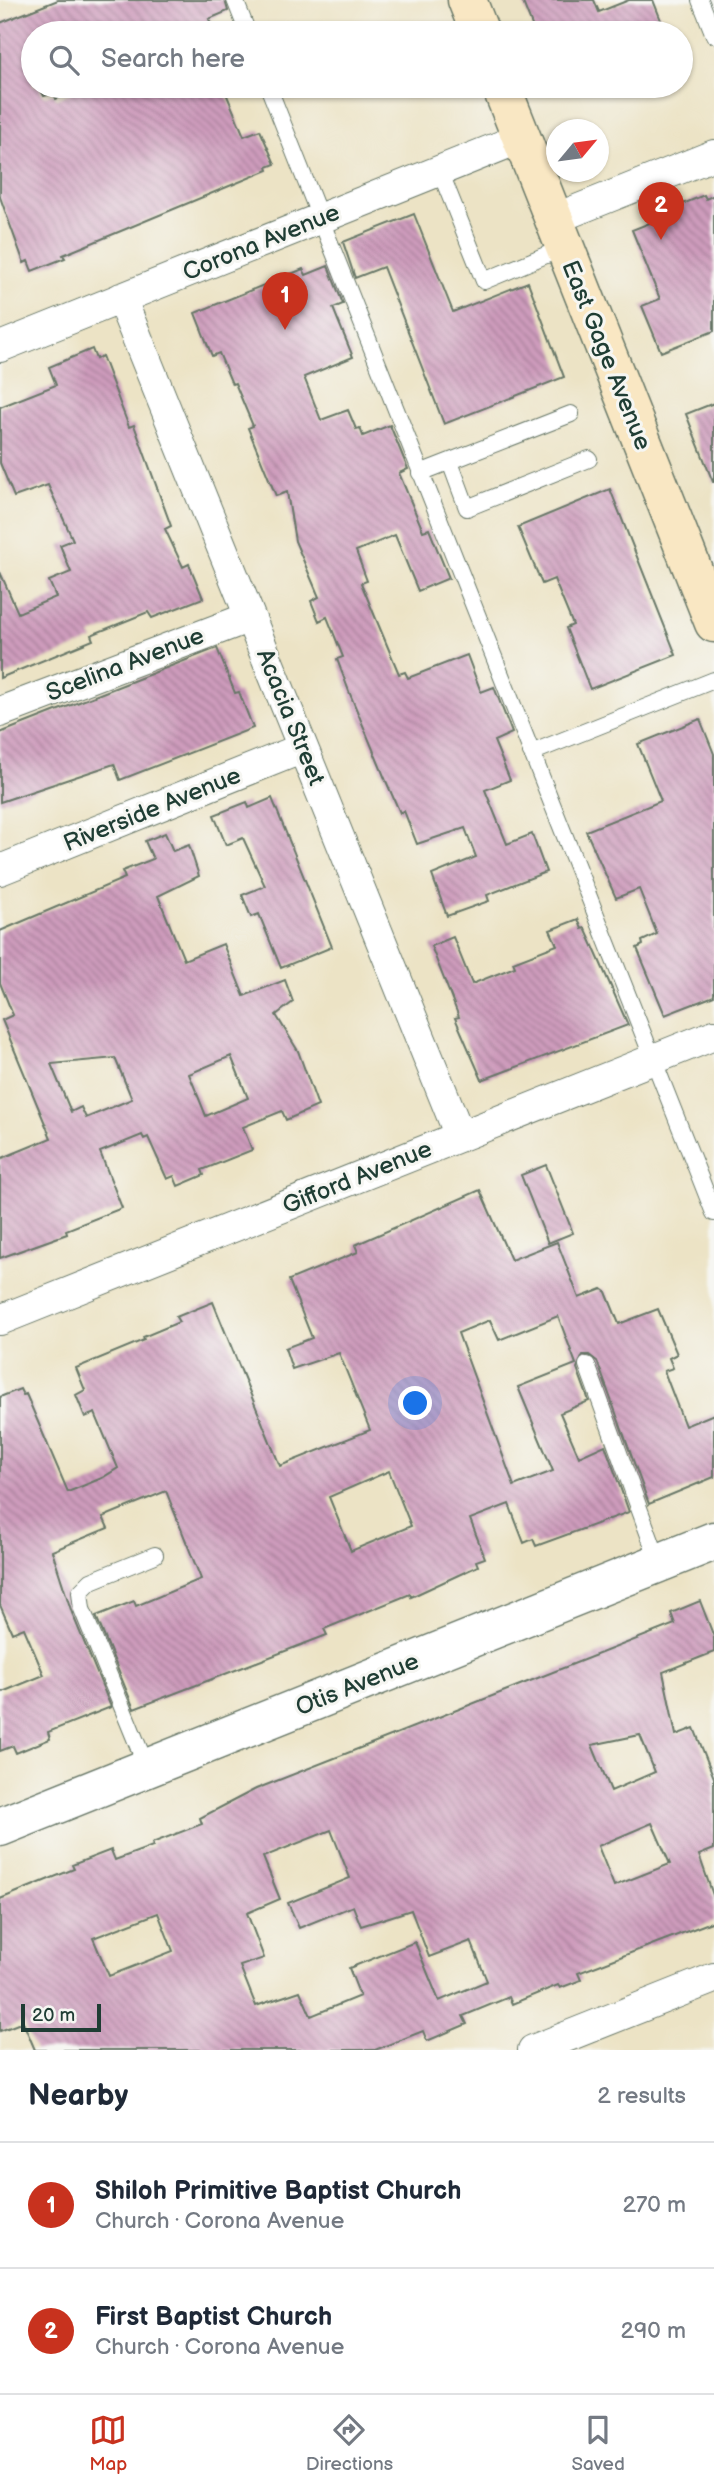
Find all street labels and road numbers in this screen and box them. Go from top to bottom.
street label: Corona Avenue [178,198,344,287]
street label: East Gage Avenue [555,256,658,454]
street label: Scelina Avenue [42,621,208,708]
street label: Acacia Street [250,645,331,790]
street label: Riverside Avenue [59,761,245,858]
street label: Gifford Avenue [278,1134,436,1221]
street label: Otis Avenue [291,1647,423,1722]

